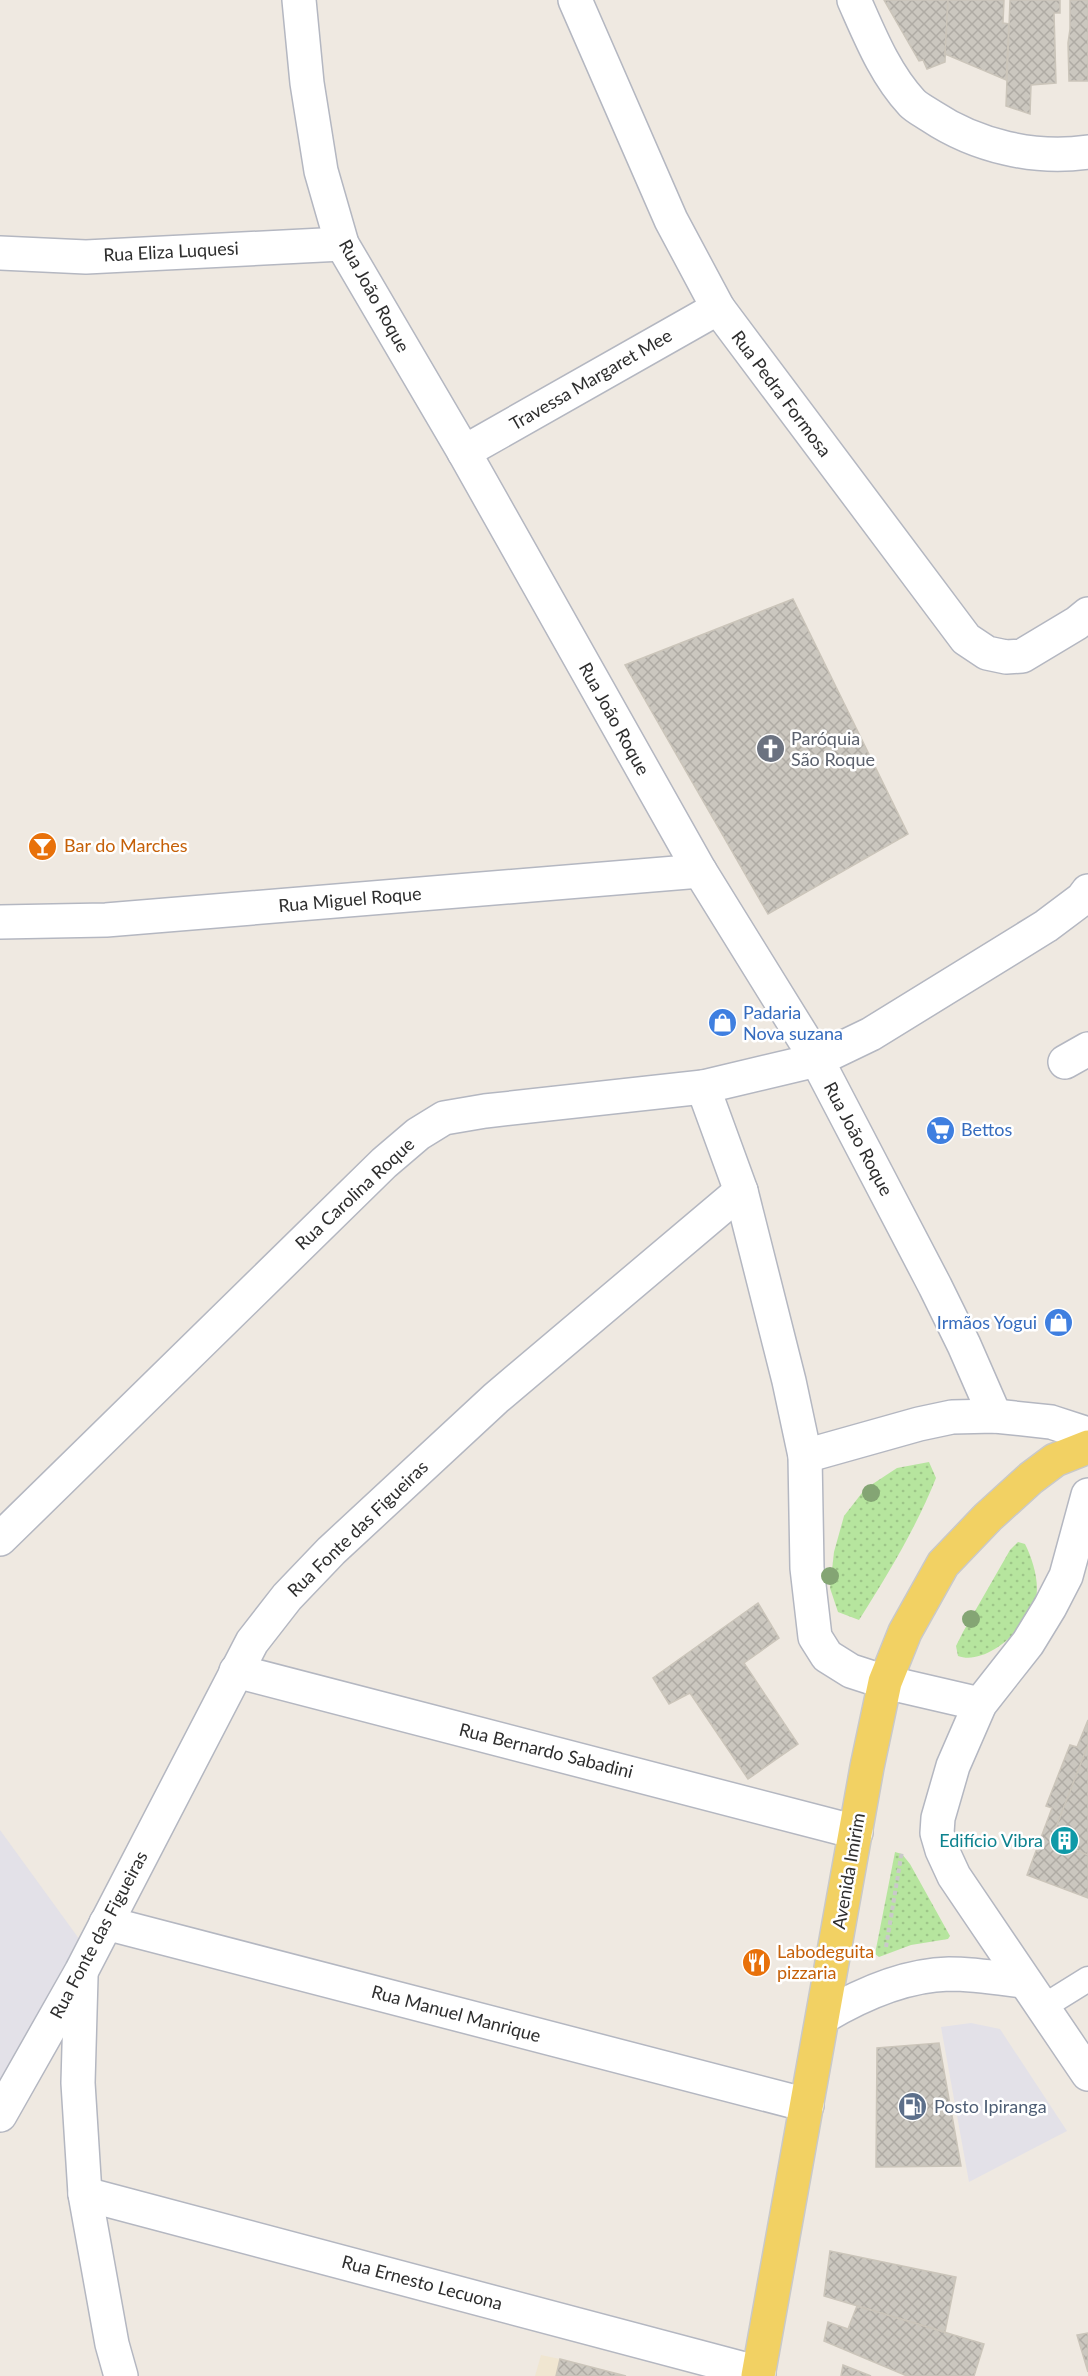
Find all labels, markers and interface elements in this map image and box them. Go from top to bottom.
street label: Rua João Roque [335,235,415,356]
street label: Rua Eliza Luquesi [103,236,239,266]
street label: Travessa Margaret Mee [505,324,676,435]
street label: Rua Pedra Formosa [727,326,836,461]
street label: Rua João Roque [575,658,655,779]
place label: Paróquia São Roque [791,727,875,770]
church icon: Paróquia São Roque [754,733,786,765]
bar icon: Bar do Marches [27,830,59,862]
place label: Bar do Marches [64,834,188,856]
street label: Rua Miguel Roque [277,882,422,916]
place label: Padaria Nova suzana [743,1001,843,1044]
shop icon: Padaria Nova suzana [706,1007,738,1039]
street label: Rua João Roque [820,1078,898,1199]
supermarket icon: Bettos [924,1114,956,1146]
place label: Bettos [961,1118,1012,1140]
street label: Rua Carolina Roque [290,1133,418,1254]
shop icon: Irmãos Yogui [1042,1307,1074,1339]
place label: Irmãos Yogui [937,1311,1037,1333]
street label: Rua Fonte das Figueiras [282,1455,432,1601]
street label: Rua Bernardo Sabadini [457,1718,636,1782]
street label: Avenida Imirim [827,1811,869,1931]
building icon: Edifício Vibra [1048,1825,1080,1857]
place label: Edifício Vibra [939,1829,1043,1851]
street label: Rua Fonte das Figueiras [45,1847,152,2022]
place label: Labodeguita pizzaria [777,1940,874,1983]
restaurant icon: Labodeguita pizzaria [740,1946,772,1978]
street label: Rua Manuel Manrique [369,1980,543,2046]
fuel station icon: Posto Ipiranga [897,2091,929,2123]
place label: Posto Ipiranga [934,2095,1047,2117]
street label: Rua Ernesto Lecuona [339,2250,505,2314]

